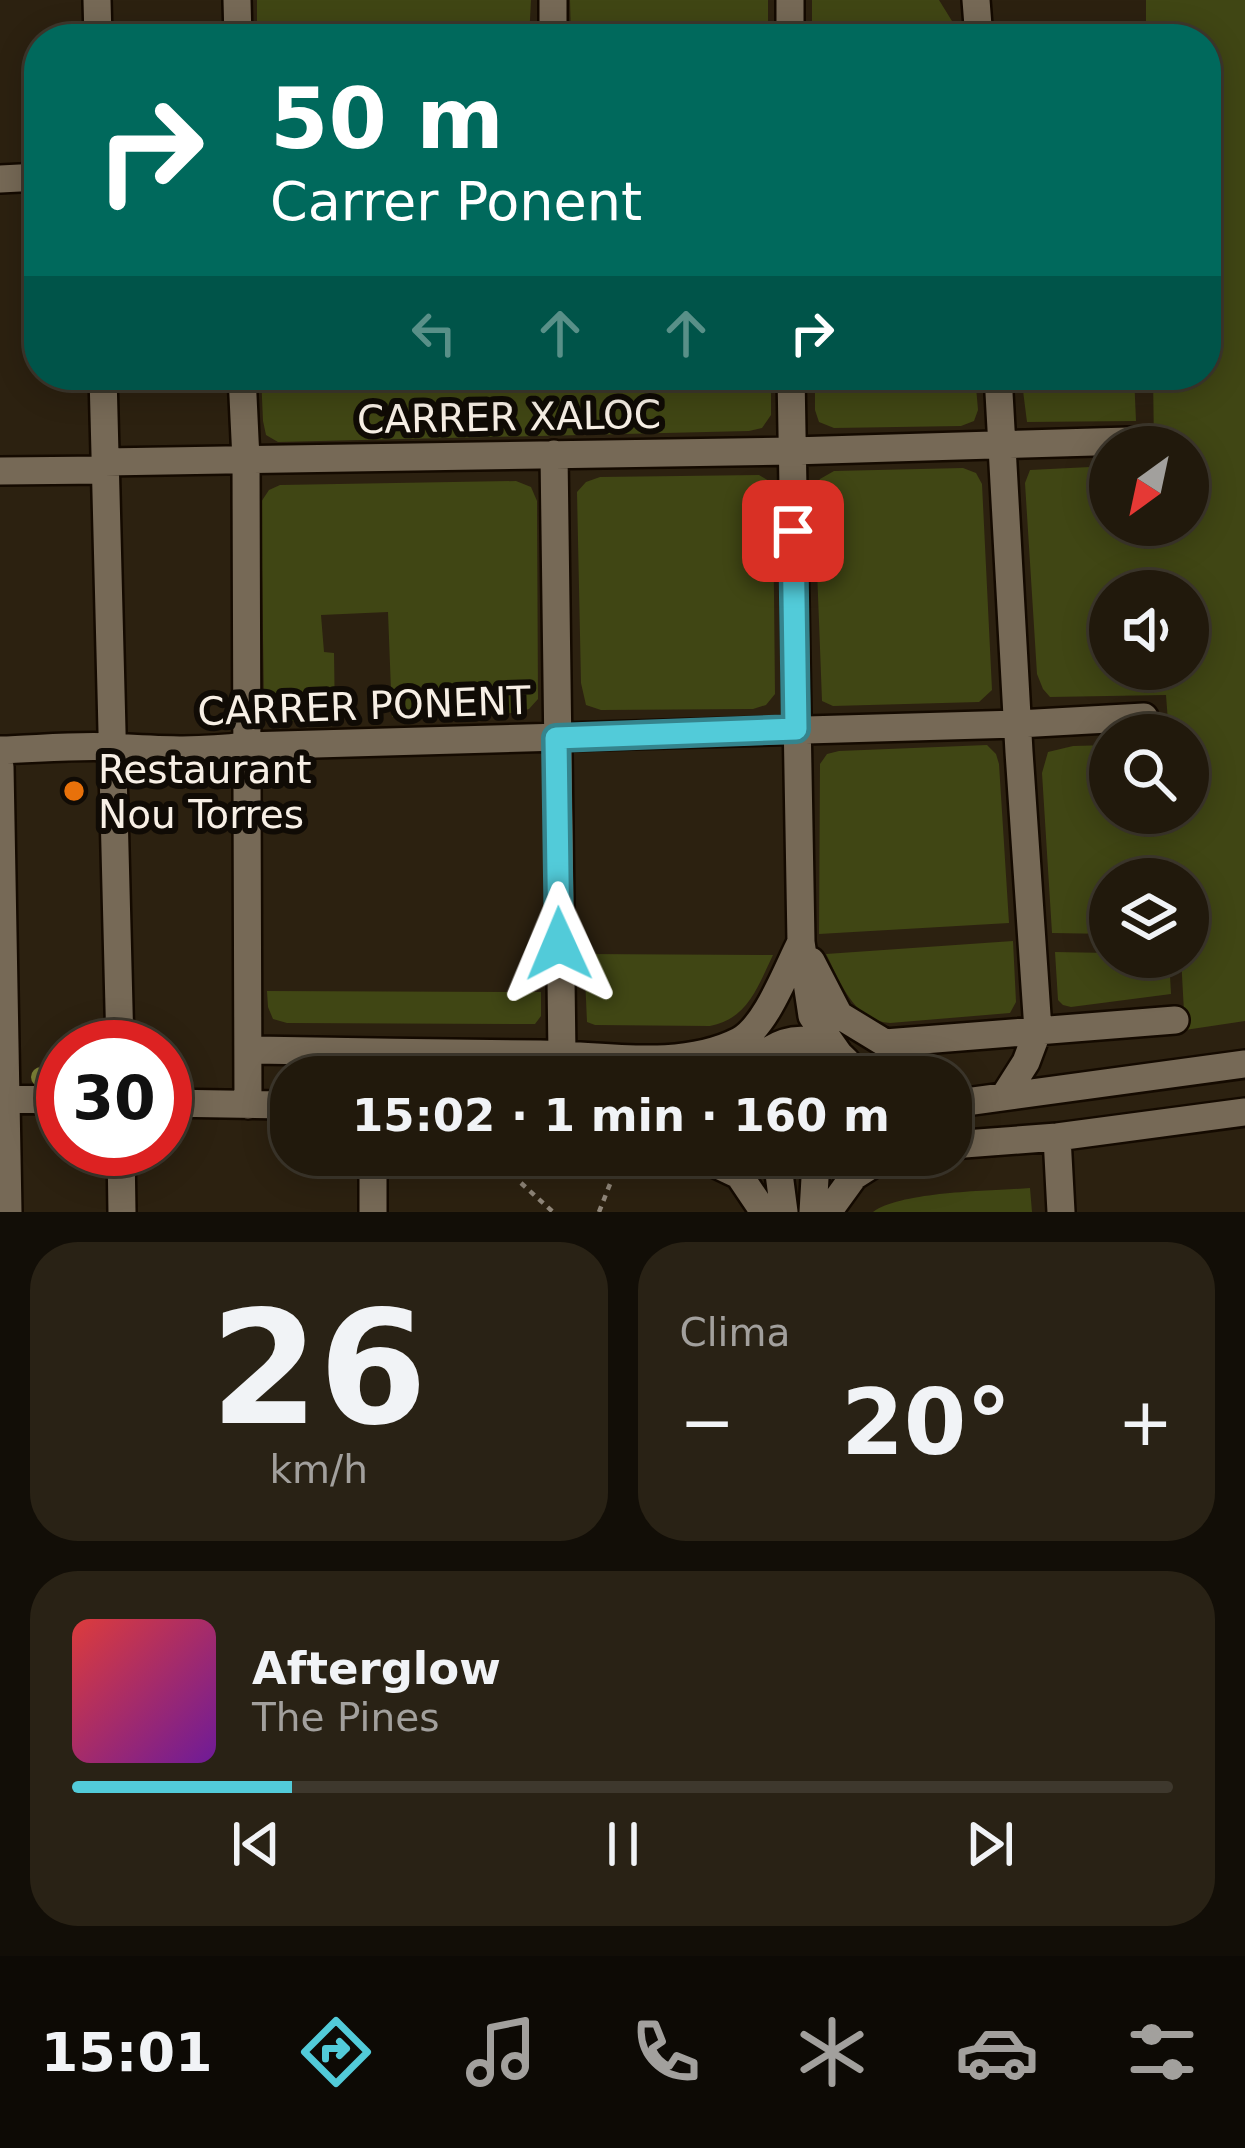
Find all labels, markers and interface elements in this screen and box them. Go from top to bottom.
text: 50 m [270,70,504,168]
icon: right [72,72,228,228]
text: Carrer Ponent [270,170,642,233]
icon: left [401,300,467,366]
icon: ahead [527,300,593,366]
icon: ahead [653,300,719,366]
icon: right [779,300,845,366]
street label: CARRER XALOC [357,392,661,442]
north arrow [1089,426,1209,546]
map controls [1089,426,1209,978]
pin [742,480,844,582]
icon: arrive [760,498,826,564]
button: sound [1089,570,1209,690]
street label: CARRER PONENT [197,678,531,734]
button: search [1089,714,1209,834]
place label: Restaurant Nou Torres [98,747,312,837]
marker: Restaurant Nou Torres [61,778,87,804]
button: layers [1089,858,1209,978]
position arrow [496,881,622,1007]
speed limit sign: 30 [36,1020,192,1176]
text: 15:02 · 1 min · 160 m [352,1089,890,1142]
text: 26 [210,1278,427,1460]
text: Clima [680,1310,790,1355]
text: 20° [841,1370,1011,1475]
text: − [680,1384,735,1461]
text: + [1118,1384,1173,1461]
text: km/h [270,1447,368,1492]
text: Afterglow [252,1642,501,1695]
text: The Pines [252,1695,439,1740]
icon: previous [223,1811,289,1877]
icon: pause [590,1811,656,1877]
icon: next [957,1811,1023,1877]
icon: directions [294,2010,378,2094]
icon: music [459,2010,543,2094]
icon: phone [624,2010,708,2094]
icon: climate [790,2010,874,2094]
icon: car [955,2010,1039,2094]
icon: filters [1120,2010,1204,2094]
text: 15:01 [41,2021,213,2084]

